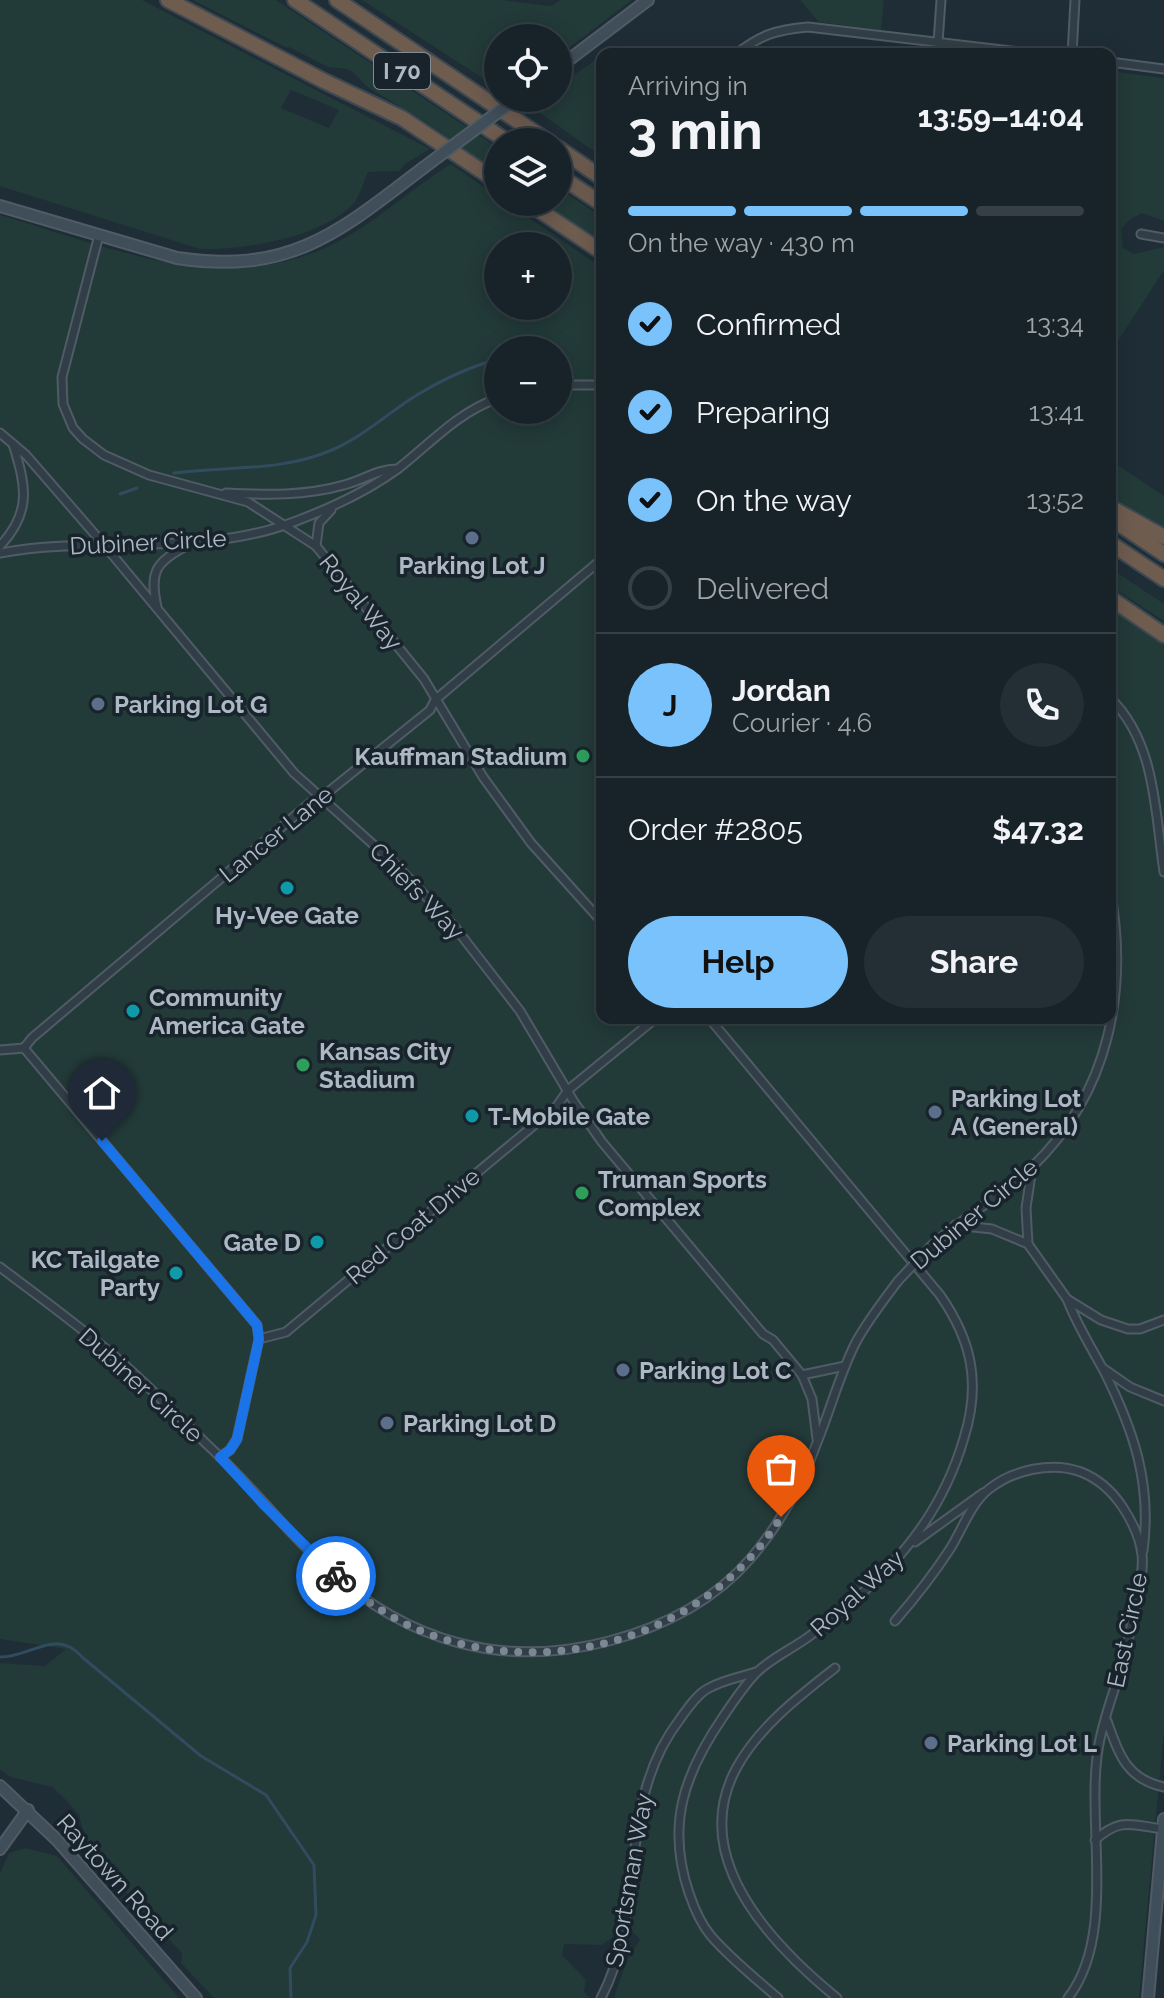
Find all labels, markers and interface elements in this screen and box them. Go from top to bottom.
map controls [484,24,572,424]
button: locate [484,24,572,112]
road number: I 70 [374,53,430,89]
text: Arriving in [628,71,748,101]
text: 13:59–14:04 [918,99,1084,134]
text: 3 min [628,100,763,161]
button: layers [484,128,572,216]
text: On the way · 430 m [628,228,855,258]
button: + [484,232,572,320]
icon: check [628,302,672,346]
text: Confirmed [696,307,841,342]
text: 13:34 [1026,309,1084,339]
button: − [484,336,572,424]
icon: check [628,390,672,434]
text: Preparing [696,395,830,430]
text: 13:41 [1029,397,1084,427]
icon: check [628,478,672,522]
text: On the way [696,483,852,518]
text: 13:52 [1026,485,1084,515]
street label: Dubiner Circle [69,523,227,561]
marker: Parking Lot J [463,529,481,547]
street label: Royal Way [313,548,409,656]
place label: Parking Lot J [398,551,546,580]
text: Delivered [696,571,829,606]
button: phone [1000,663,1084,747]
text: Jordan [732,673,831,708]
text: J [663,688,677,723]
place label: Parking Lot G [114,690,268,719]
marker: Parking Lot G [89,695,107,713]
text: Courier · 4.6 [732,708,872,738]
place label: Kauffman Stadium [354,742,567,771]
marker: Kauffman Stadium [574,747,592,765]
street label: Lancer Lane [214,780,338,888]
text: Order #2805 [628,812,803,847]
text: $47.32 [992,812,1084,847]
street label: Chiefs Way [364,836,470,946]
marker: Hy-Vee Gate [278,879,296,897]
place label: Hy-Vee Gate [215,901,359,930]
button: Help [628,916,848,1008]
button: Share [864,916,1084,1008]
place label: Community America Gate [149,983,305,1040]
marker: Community America Gate [124,1002,142,1020]
place label: Kansas City Stadium [319,1037,451,1094]
marker: Kansas City Stadium [294,1056,312,1074]
pin [68,1059,136,1141]
icon: home [80,1071,124,1115]
place label: Parking Lot A (General) [951,1084,1081,1141]
place label: T-Mobile Gate [488,1102,650,1131]
marker: Parking Lot A (General) [926,1103,944,1121]
marker: T-Mobile Gate [463,1107,481,1125]
street label: Dubiner Circle [905,1152,1043,1276]
street label: Red Coat Drive [340,1162,486,1290]
place label: Truman Sports Complex [598,1165,767,1222]
marker: Truman Sports Complex [573,1184,591,1202]
place label: Gate D [224,1228,301,1257]
marker: Gate D [308,1233,326,1251]
place label: KC Tailgate Party [31,1245,160,1302]
marker: KC Tailgate Party [167,1264,185,1282]
street label: Dubiner Circle [73,1322,209,1448]
place label: Parking Lot C [639,1356,792,1385]
marker: Parking Lot C [614,1361,632,1379]
place label: Parking Lot D [403,1409,556,1438]
marker: Parking Lot D [378,1414,396,1432]
pin [747,1435,815,1517]
icon: bag [759,1447,803,1491]
courier [296,1536,376,1616]
street label: Royal Way [804,1544,910,1642]
icon: bike [314,1554,358,1598]
street label: East Circle [1101,1570,1153,1690]
place label: Parking Lot L [947,1729,1097,1758]
marker: Parking Lot L [922,1734,940,1752]
street label: Sportsman Way [599,1791,659,1969]
street label: Raytown Road [51,1808,179,1946]

